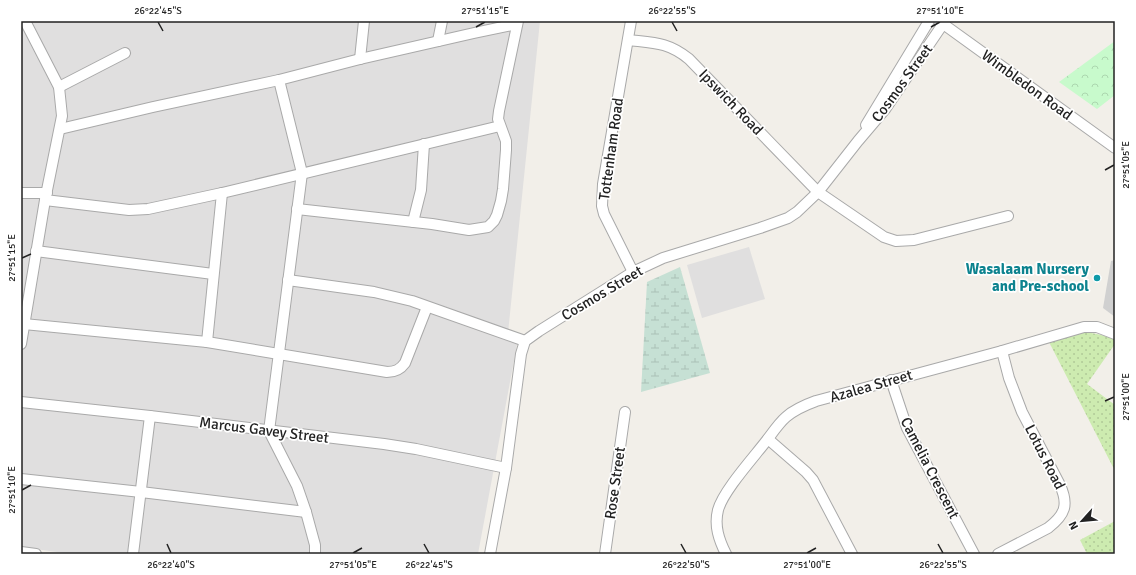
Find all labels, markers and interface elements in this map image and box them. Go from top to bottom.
text: 26°22'45"S [134,5,182,17]
text: 27°51'15"E [461,5,509,17]
text: 26°22'55"S [648,5,696,17]
text: 27°51'10"E [916,5,964,17]
street label: Cosmos Street [868,40,936,126]
street label: Wimbledon Road [978,46,1076,124]
street label: Ipswich Road [695,65,767,139]
street label: Tottenham Road [595,97,627,201]
text: 27°51'05"E [1120,141,1132,189]
text: 27°51'15"E [6,234,18,282]
place label: Wasalaam Nursery and Pre-school [966,260,1090,295]
street label: Cosmos Street [558,262,646,324]
marker: Wasalaam Nursery and Pre-school [1092,273,1102,283]
street label: Azalea Street [828,366,914,406]
text: 27°51'00"E [1120,373,1132,421]
street label: Marcus Gavey Street [198,413,330,447]
street label: Camelia Crescent [897,414,963,522]
street label: Lotus Road [1021,421,1069,493]
street label: Rose Street [601,446,629,520]
text: 27°51'10"E [6,466,18,514]
north arrow [1062,501,1102,541]
text: N [1066,519,1081,532]
text: 26°22'40"S [147,559,195,571]
text: 27°51'05"E [329,559,377,571]
text: 26°22'45"S [405,559,453,571]
text: 26°22'50"S [662,559,710,571]
text: 27°51'00"E [783,559,831,571]
text: 26°22'55"S [919,559,967,571]

